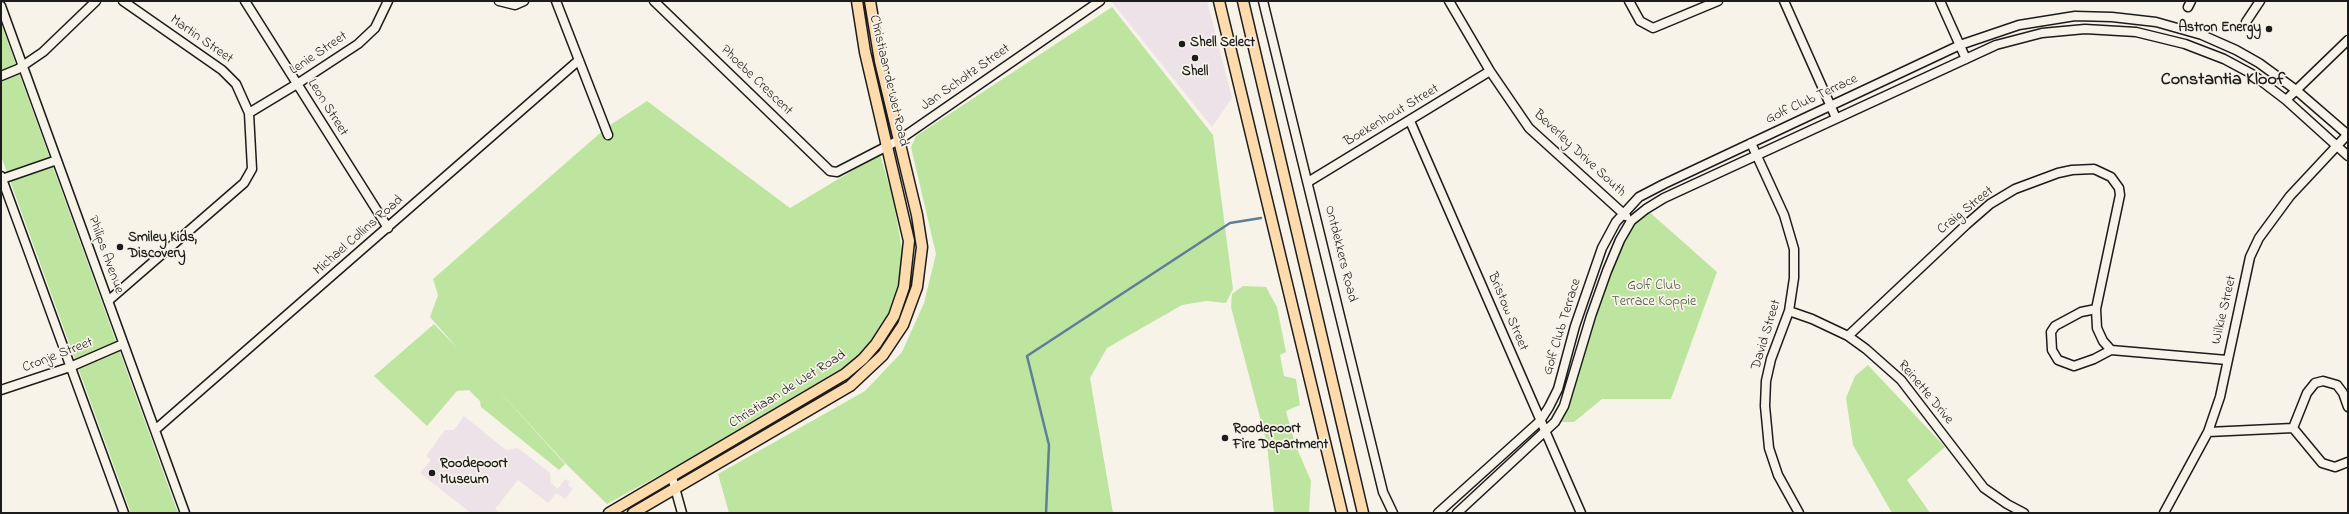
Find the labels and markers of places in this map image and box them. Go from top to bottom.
place label: Astron Energy [2178,21,2261,37]
marker: Astron Energy [2264,24,2274,34]
place label: Shell Select [1190,36,1255,52]
marker: Shell Select [1177,39,1187,49]
marker: Shell [1190,53,1200,63]
place label: Shell [1182,65,1208,81]
place label: Smiley Kids, Discovery [128,231,197,264]
marker: Smiley Kids, Discovery [115,242,125,252]
place label: Roodepoort Fire Department [1233,422,1328,454]
marker: Roodepoort Fire Department [1220,433,1230,443]
place label: Roodepoort Museum [440,457,508,490]
marker: Roodepoort Museum [427,468,437,478]

